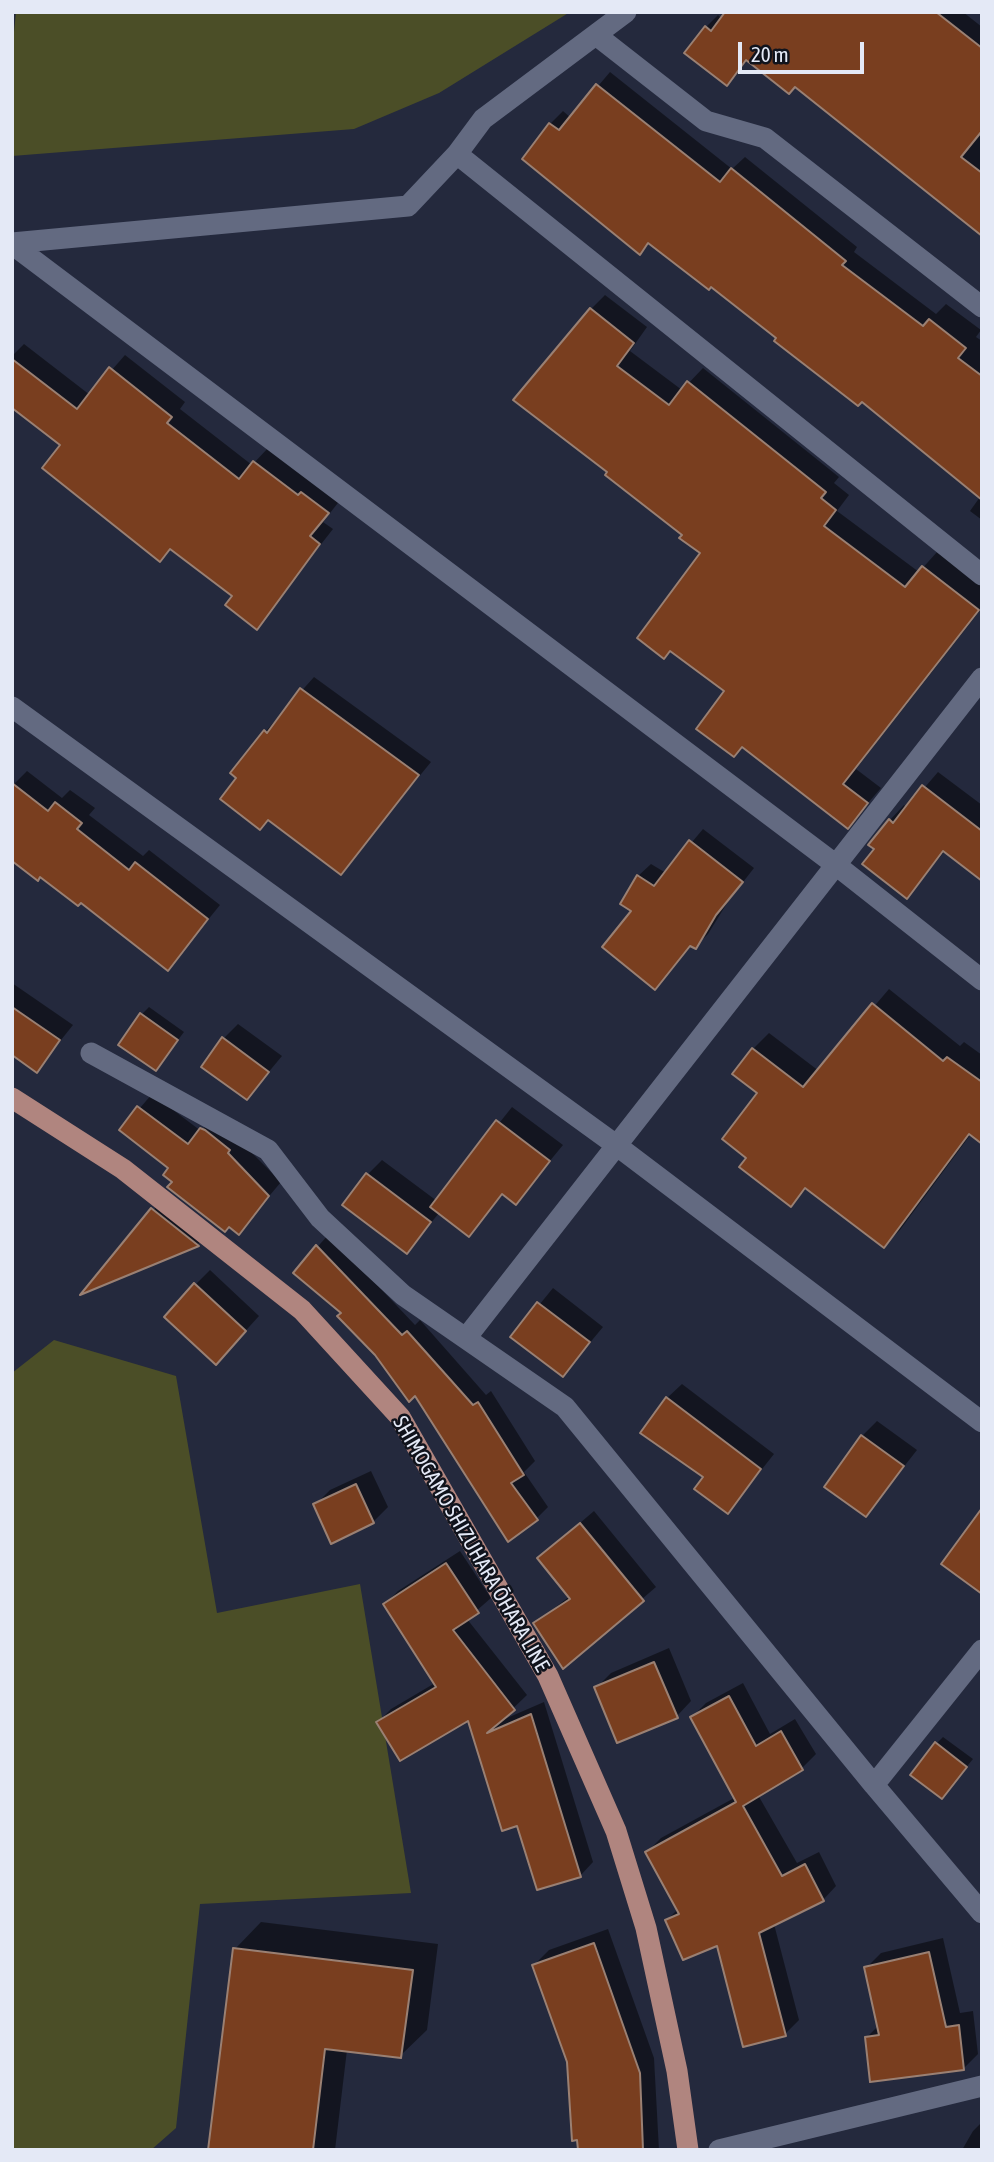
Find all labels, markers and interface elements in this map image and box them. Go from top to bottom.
scale bar [742,28,868,72]
text: 20 m [751,42,789,66]
street label: SHIMOGAMO SHIZUHARA ŌHARA LINE [387,1412,555,1676]

